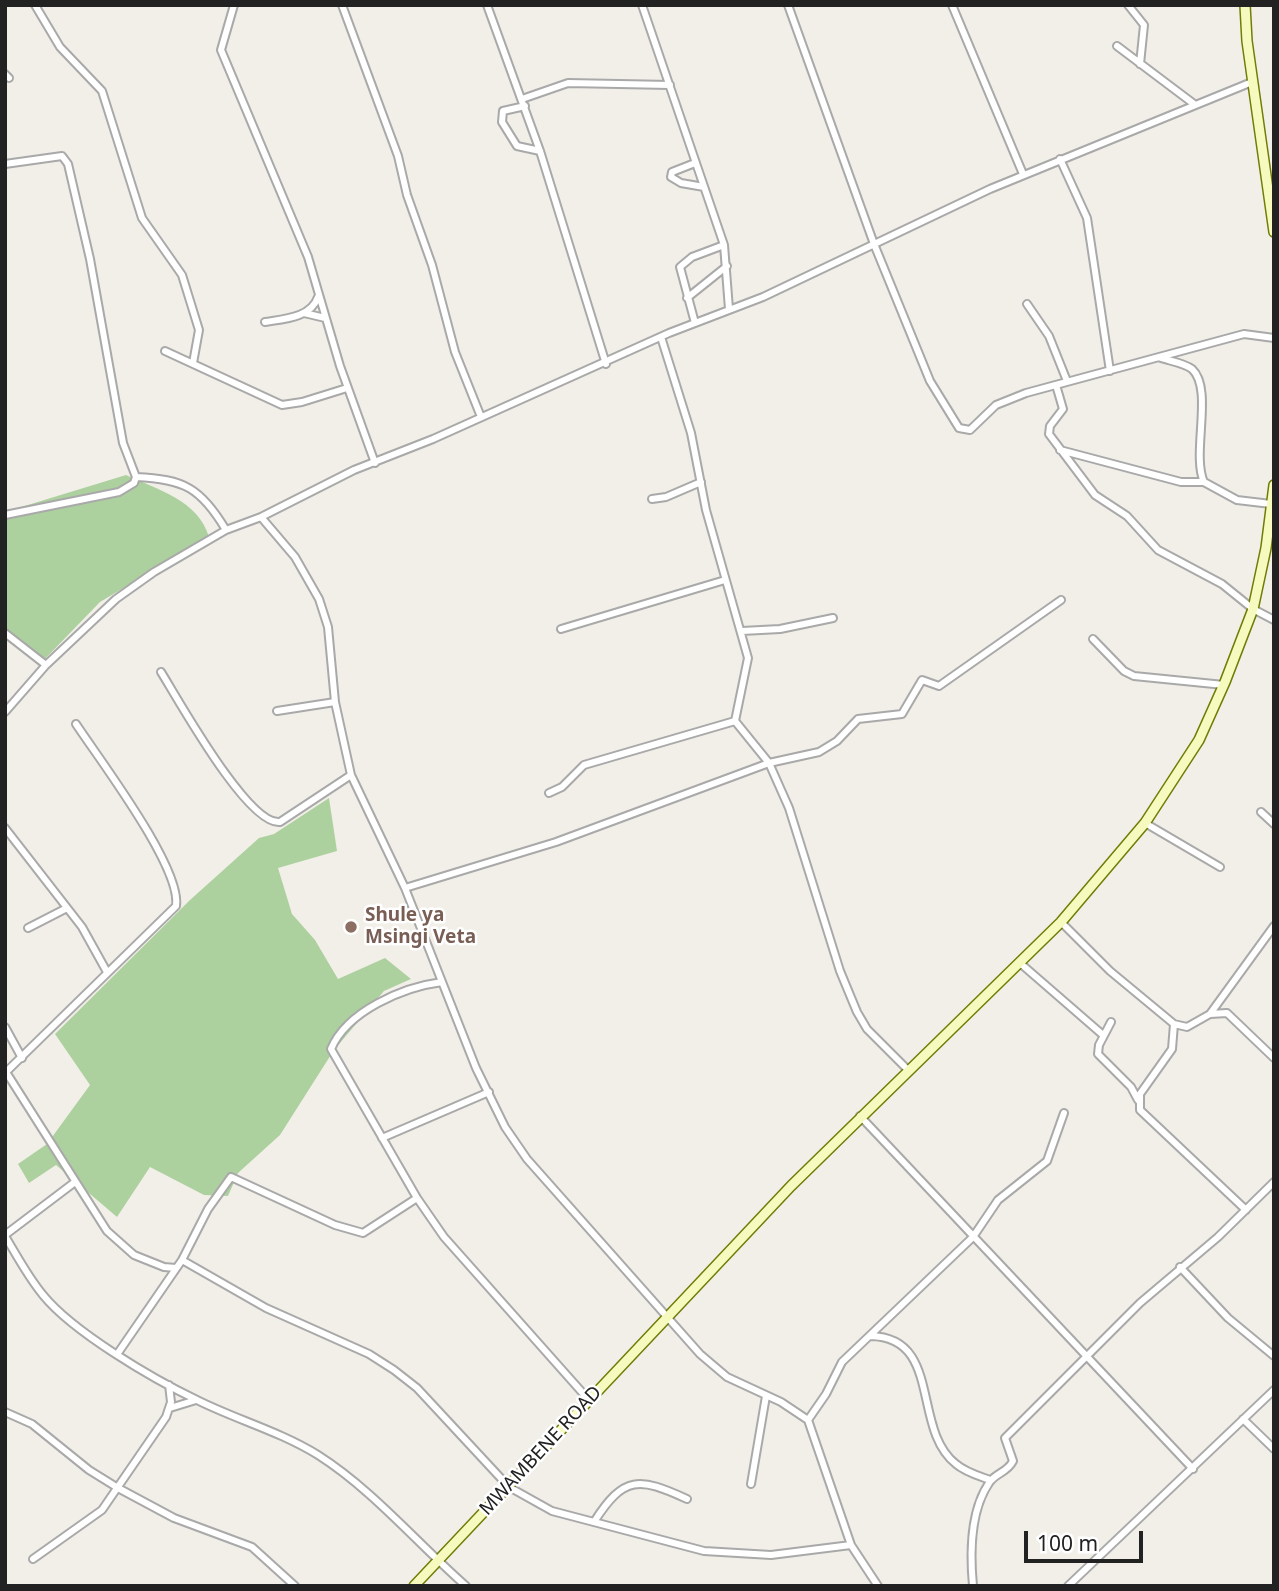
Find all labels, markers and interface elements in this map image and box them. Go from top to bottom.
place label: Shule ya Msingi Veta [365,905,476,949]
marker: Shule ya Msingi Veta [343,919,359,935]
street label: MWAMBENE ROAD [475,1382,607,1520]
scale bar [1027,1518,1146,1562]
text: 100 m [1037,1529,1098,1557]

